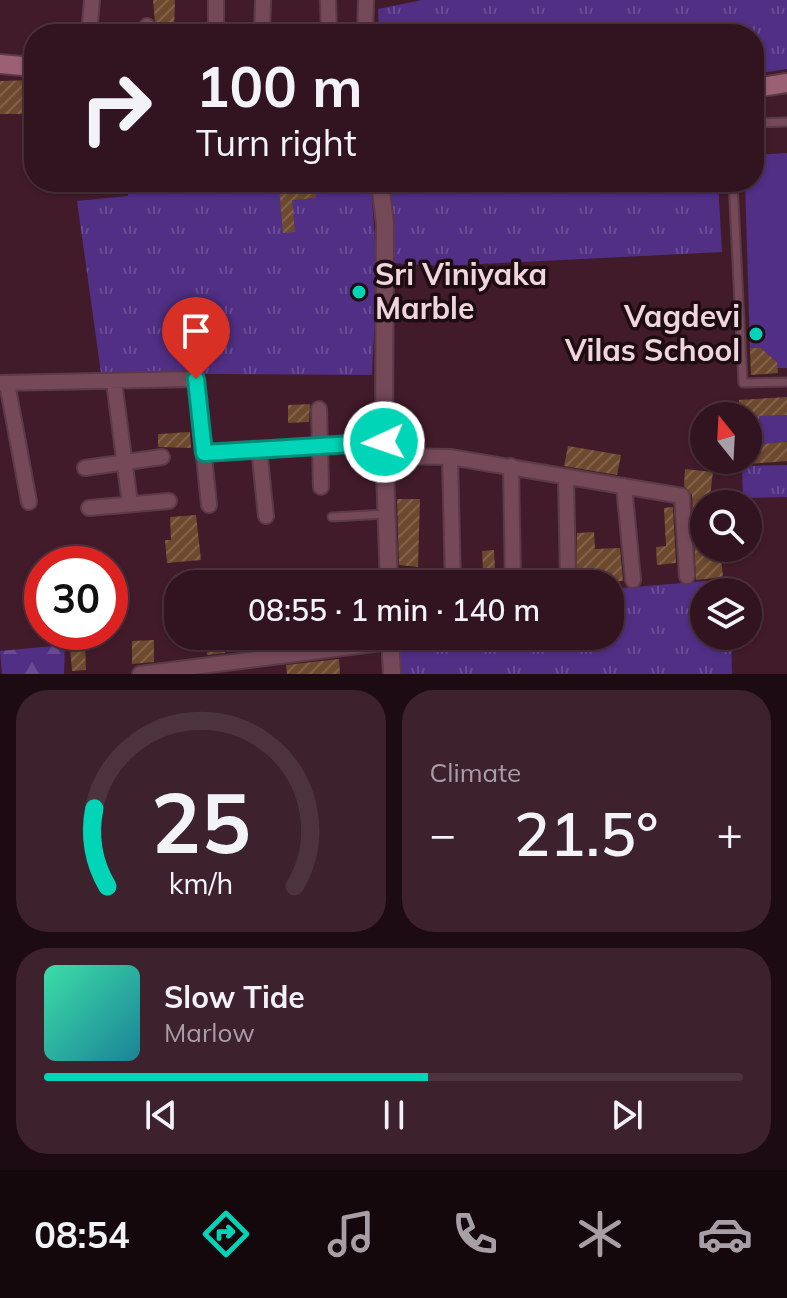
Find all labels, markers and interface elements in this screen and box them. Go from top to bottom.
text: 100 m [196,51,363,121]
icon: right [64,56,168,160]
text: Turn right [196,120,357,165]
place label: Sri Viniyaka Marble [375,255,547,327]
marker: Sri Viniyaka Marble [350,283,368,301]
pin [162,297,230,379]
place label: Vagdevi Vilas School [564,297,740,369]
icon: arrive [174,309,218,353]
marker: Vagdevi Vilas School [747,325,765,343]
position arrow [342,400,426,484]
north arrow [690,402,762,474]
map controls [690,402,762,650]
button: search [690,490,762,562]
speed limit sign: 30 [24,546,128,650]
button: layers [690,578,762,650]
text: 08:55 · 1 min · 140 m [248,591,540,629]
text: Climate [430,756,521,789]
text: 25 [151,769,251,874]
text: 21.5° [514,796,659,871]
text: − [430,806,456,861]
text: + [717,806,743,861]
text: km/h [168,865,233,901]
text: Slow Tide [164,978,305,1016]
text: Marlow [164,1016,255,1049]
icon: previous [139,1093,183,1137]
icon: pause [372,1093,416,1137]
icon: next [605,1093,649,1137]
icon: directions [198,1206,254,1262]
icon: music [323,1206,379,1262]
icon: phone [447,1206,503,1262]
icon: climate [572,1206,628,1262]
icon: car [697,1206,753,1262]
text: 08:54 [34,1212,130,1257]

